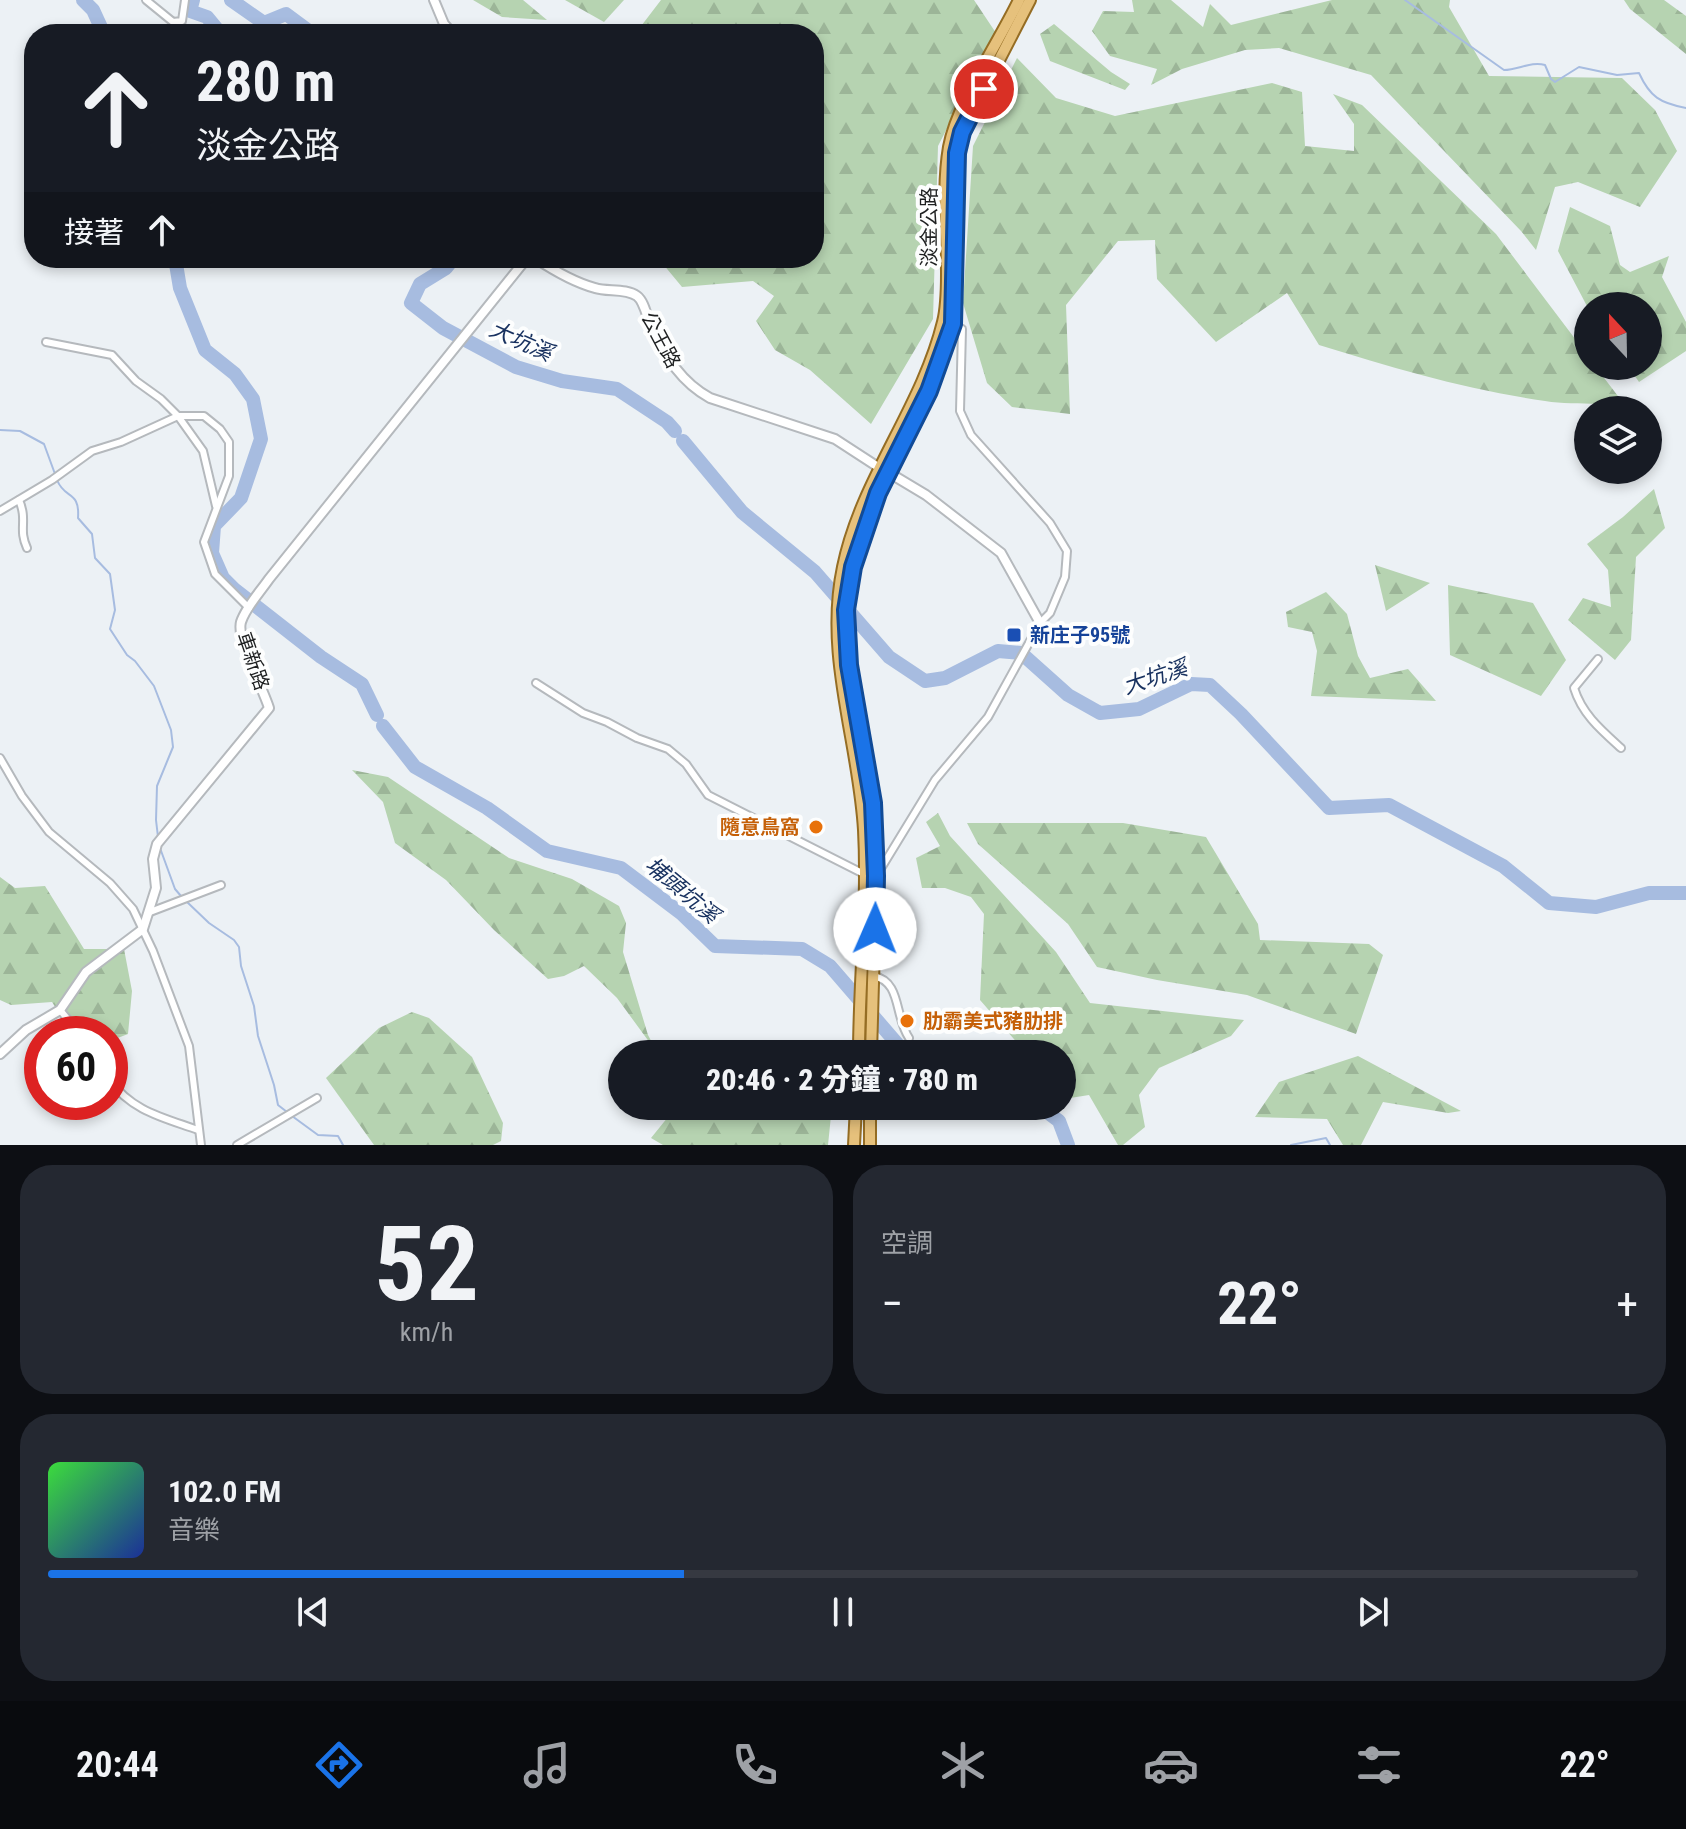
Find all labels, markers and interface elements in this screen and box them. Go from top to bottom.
text: 280 m [196,49,335,115]
pin [950,55,1018,123]
icon: ahead [64,56,168,160]
icon: arrive [962,67,1006,111]
text: 淡金公路 [196,125,340,167]
street label: 淡金公路 [917,187,941,267]
icon: ahead [140,208,184,252]
text: 接著 [64,215,124,250]
north arrow [1574,292,1662,380]
map controls [1574,292,1662,484]
street label: 公王路 [636,308,686,372]
water label: 大坑溪 [486,316,559,367]
button: layers [1574,396,1662,484]
place label: 新庄子95號 [1030,623,1130,647]
marker: 新庄子95號 [1005,626,1023,644]
street label: 車新路 [232,629,274,693]
water label: 大坑溪 [1120,654,1193,699]
place label: 隨意鳥窩 [720,815,800,839]
marker: 隨意鳥窩 [807,818,825,836]
water label: 埔頭坑溪 [640,852,726,930]
position arrow [833,887,917,971]
place label: 肋霸美式豬肋排 [923,1009,1063,1033]
marker: 肋霸美式豬肋排 [898,1012,916,1030]
speed limit sign: 60 [24,1016,128,1120]
text: 20:46 · 2 分鐘 · 780 m [706,1062,978,1097]
text: 52 [374,1204,479,1325]
text: 空調 [881,1228,933,1258]
text: 22° [1217,1268,1302,1339]
text: − [881,1278,903,1330]
text: + [1616,1278,1638,1330]
text: km/h [400,1317,453,1347]
text: 102.0 FM [168,1474,281,1509]
text: 音樂 [168,1515,220,1545]
icon: previous [291,1590,335,1634]
icon: pause [821,1590,865,1634]
icon: next [1351,1590,1395,1634]
icon: directions [311,1737,367,1793]
icon: music [519,1737,575,1793]
icon: phone [727,1737,783,1793]
icon: climate [935,1737,991,1793]
icon: car [1143,1737,1199,1793]
icon: filters [1351,1737,1407,1793]
text: 20:44 [76,1744,159,1786]
text: 22° [1559,1744,1610,1786]

